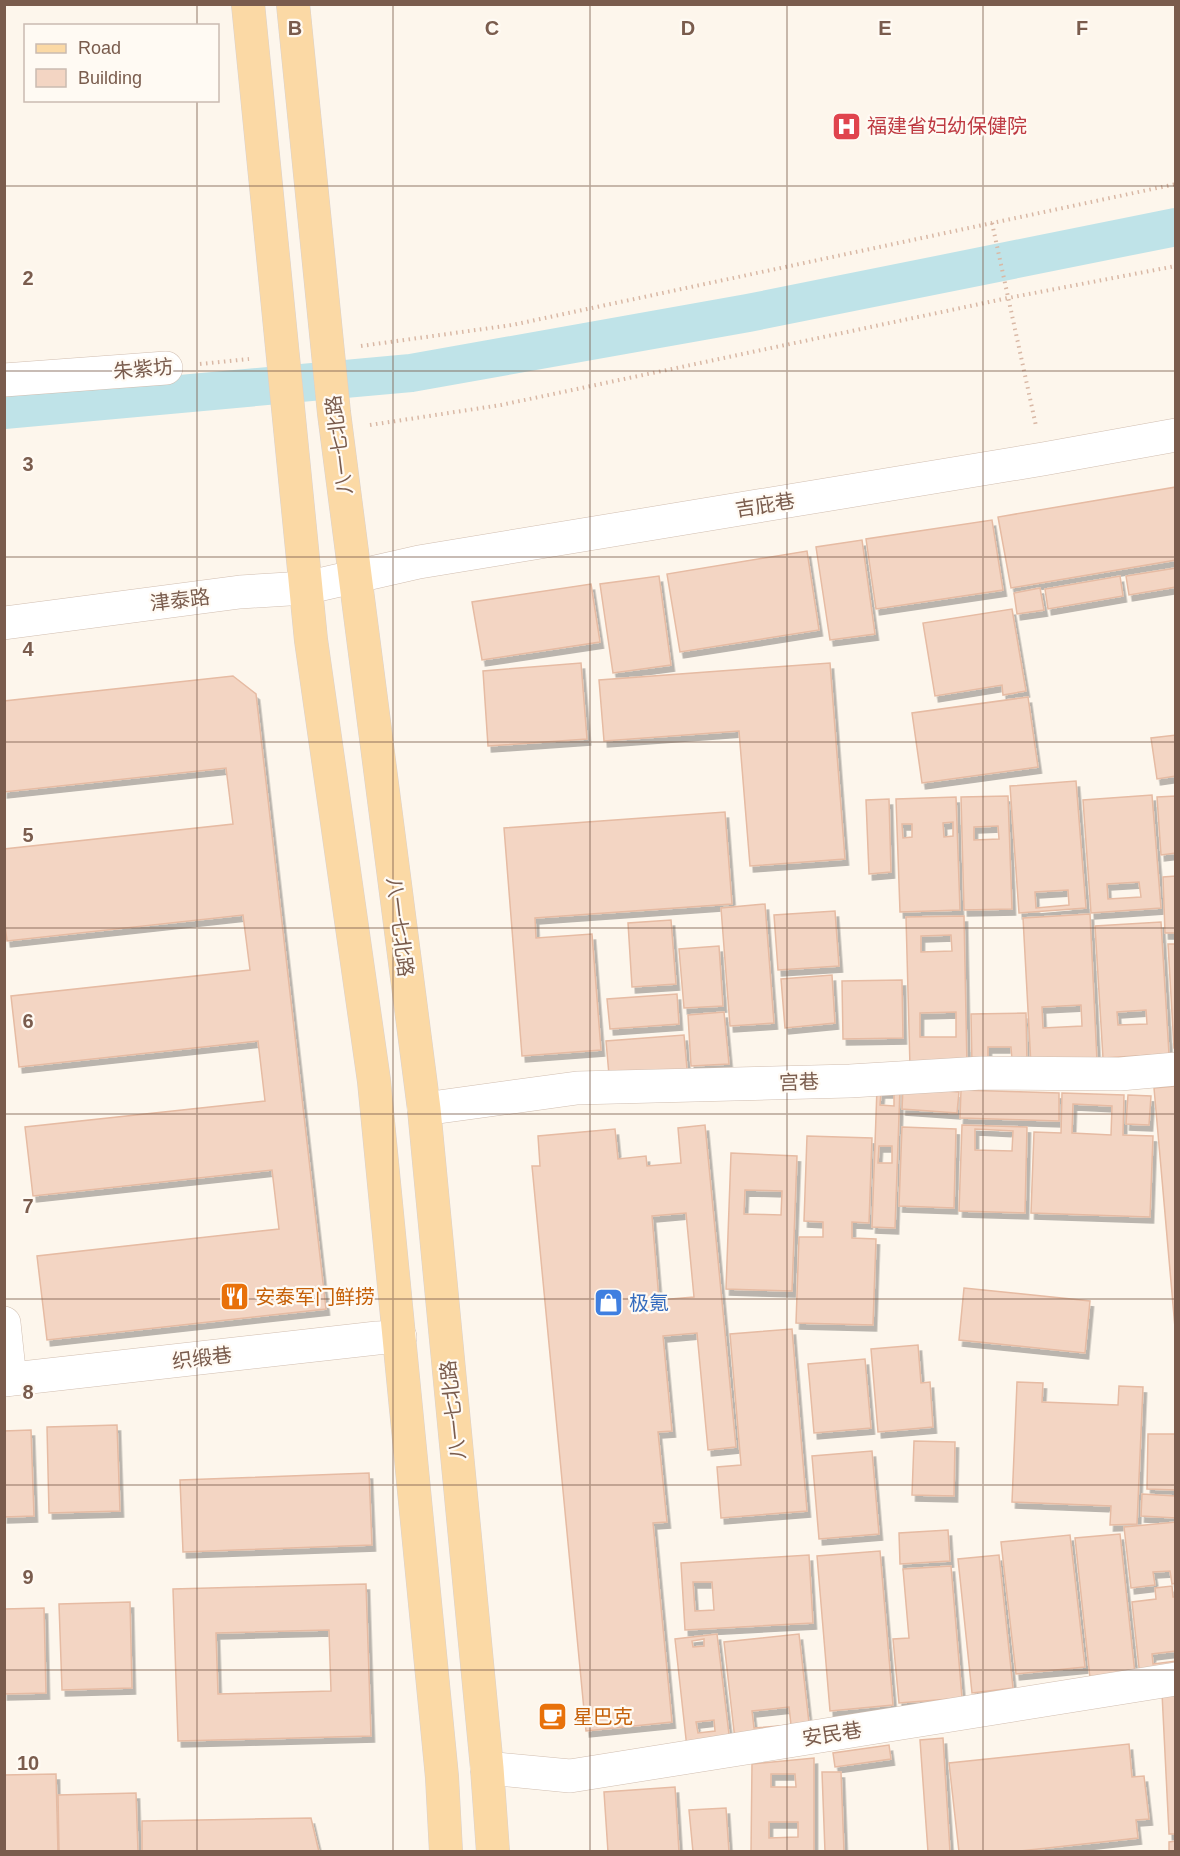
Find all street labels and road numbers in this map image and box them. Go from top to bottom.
street label: 朱紫坊 [112,355,174,383]
street label: 八一七北路 [322,394,356,496]
street label: 吉庇巷 [734,489,796,521]
street label: 津泰路 [149,585,211,615]
street label: 八一七北路 [383,876,417,978]
street label: 宫巷 [779,1070,819,1094]
street label: 织缎巷 [171,1343,233,1373]
street label: 八一七北路 [437,1359,469,1461]
street label: 安民巷 [801,1718,863,1750]

